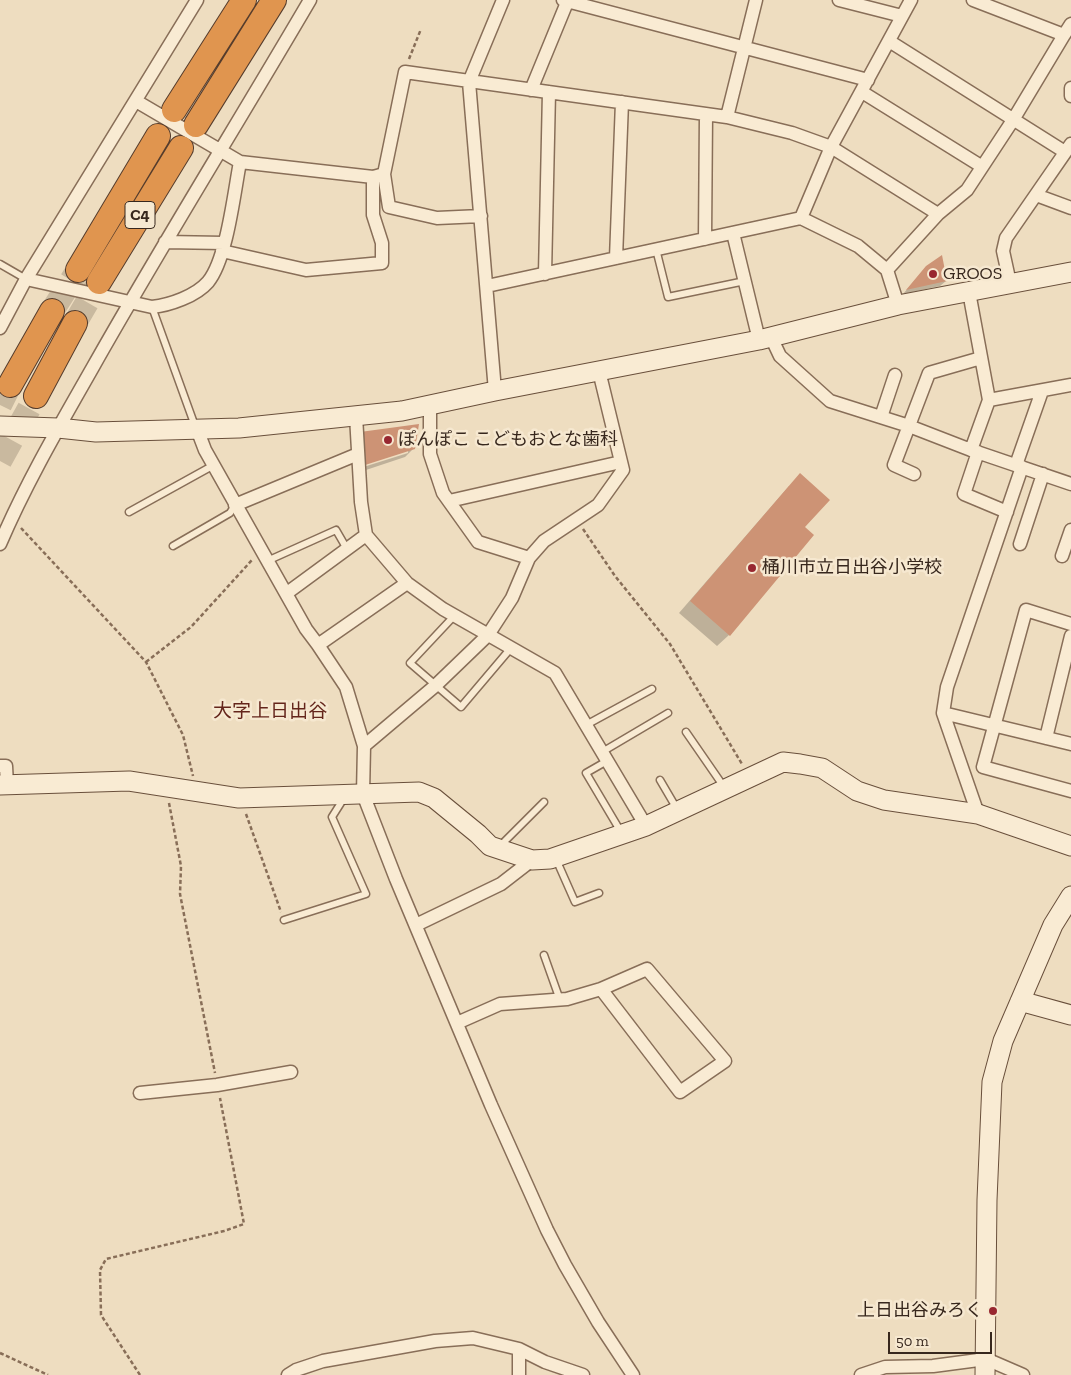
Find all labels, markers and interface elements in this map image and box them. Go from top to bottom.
road number: C4 [125,202,155,228]
place label: GROOS [943,263,1002,285]
marker: GROOS [927,268,939,280]
place label: ぽんぽこ こどもおとな歯科 [398,429,618,451]
marker: ぽんぽこ こどもおとな歯科 [382,434,394,446]
place label: 桶川市立日出谷小学校 [762,557,942,579]
marker: 桶川市立日出谷小学校 [746,562,758,574]
district label: 大字上日出谷 [213,701,327,723]
place label: 上日出谷みろく [857,1300,983,1322]
marker: 上日出谷みろく [987,1305,999,1317]
scale bar [891,1322,995,1354]
text: 50 m [896,1332,929,1350]

